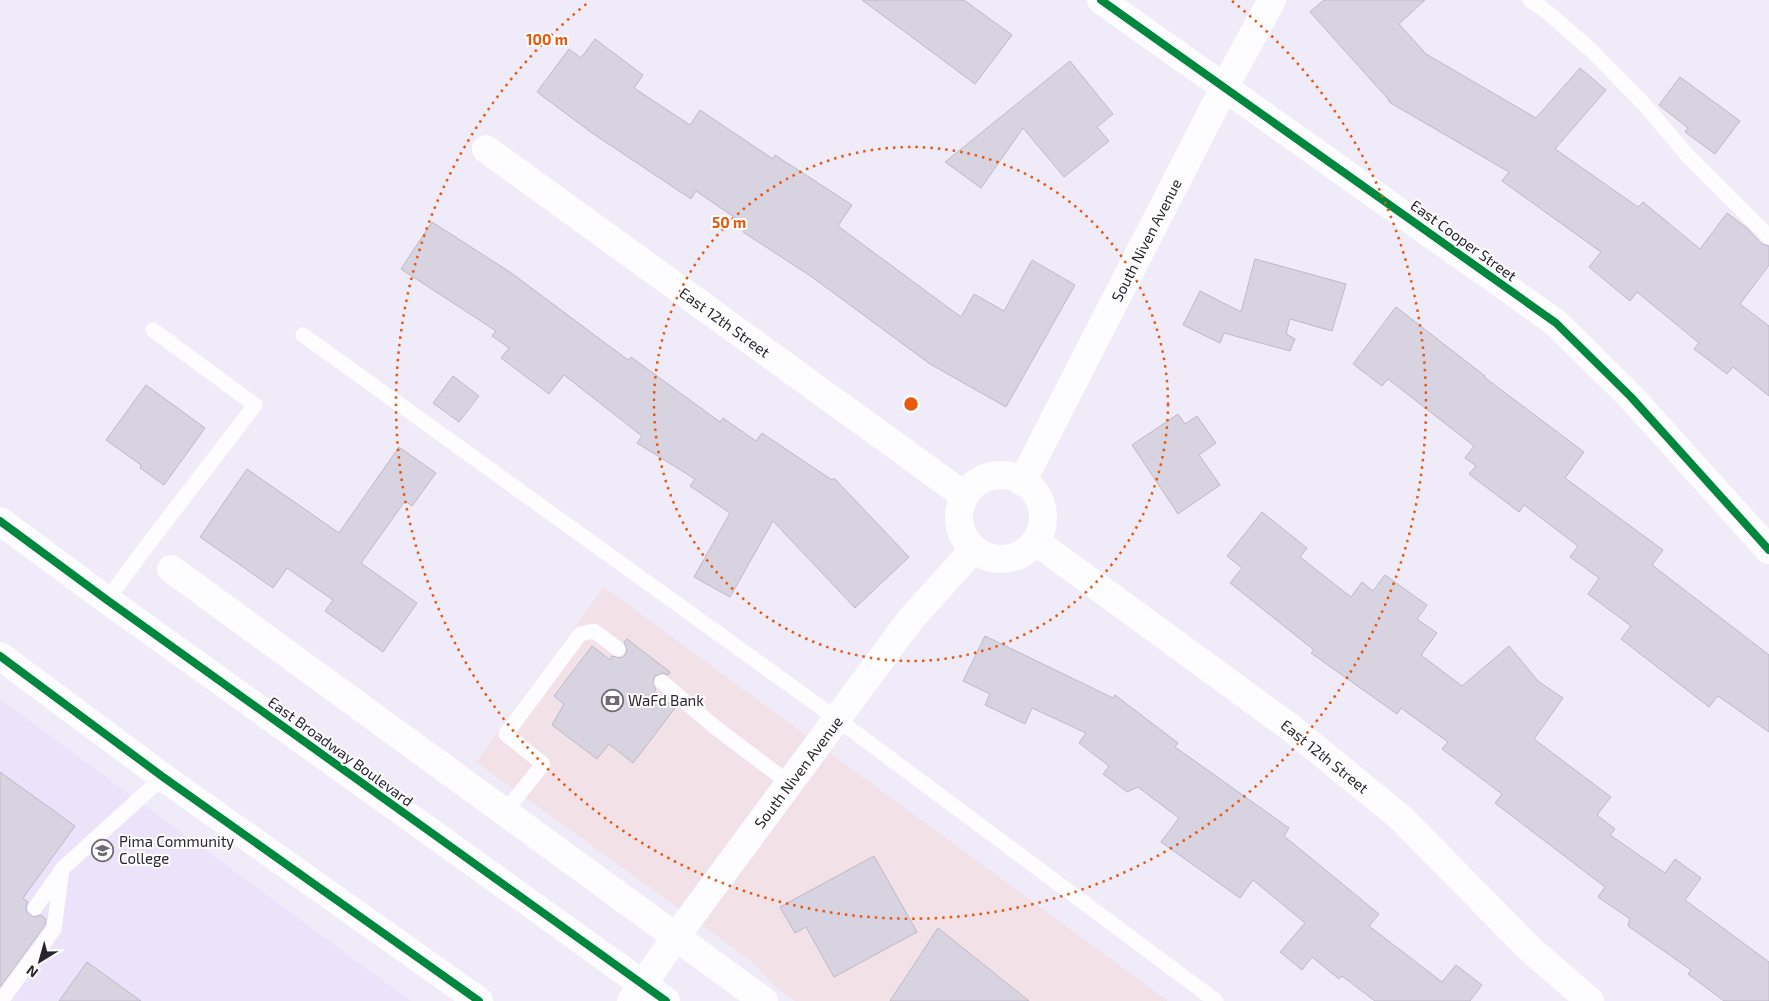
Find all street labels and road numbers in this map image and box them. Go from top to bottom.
street label: South Niven Avenue [1107,176,1185,304]
street label: East Cooper Street [1408,196,1521,285]
street label: East 12th Street [676,283,774,361]
street label: East Broadway Boulevard [265,692,417,810]
street label: South Niven Avenue [750,713,846,831]
street label: East 12th Street [1278,715,1373,797]

